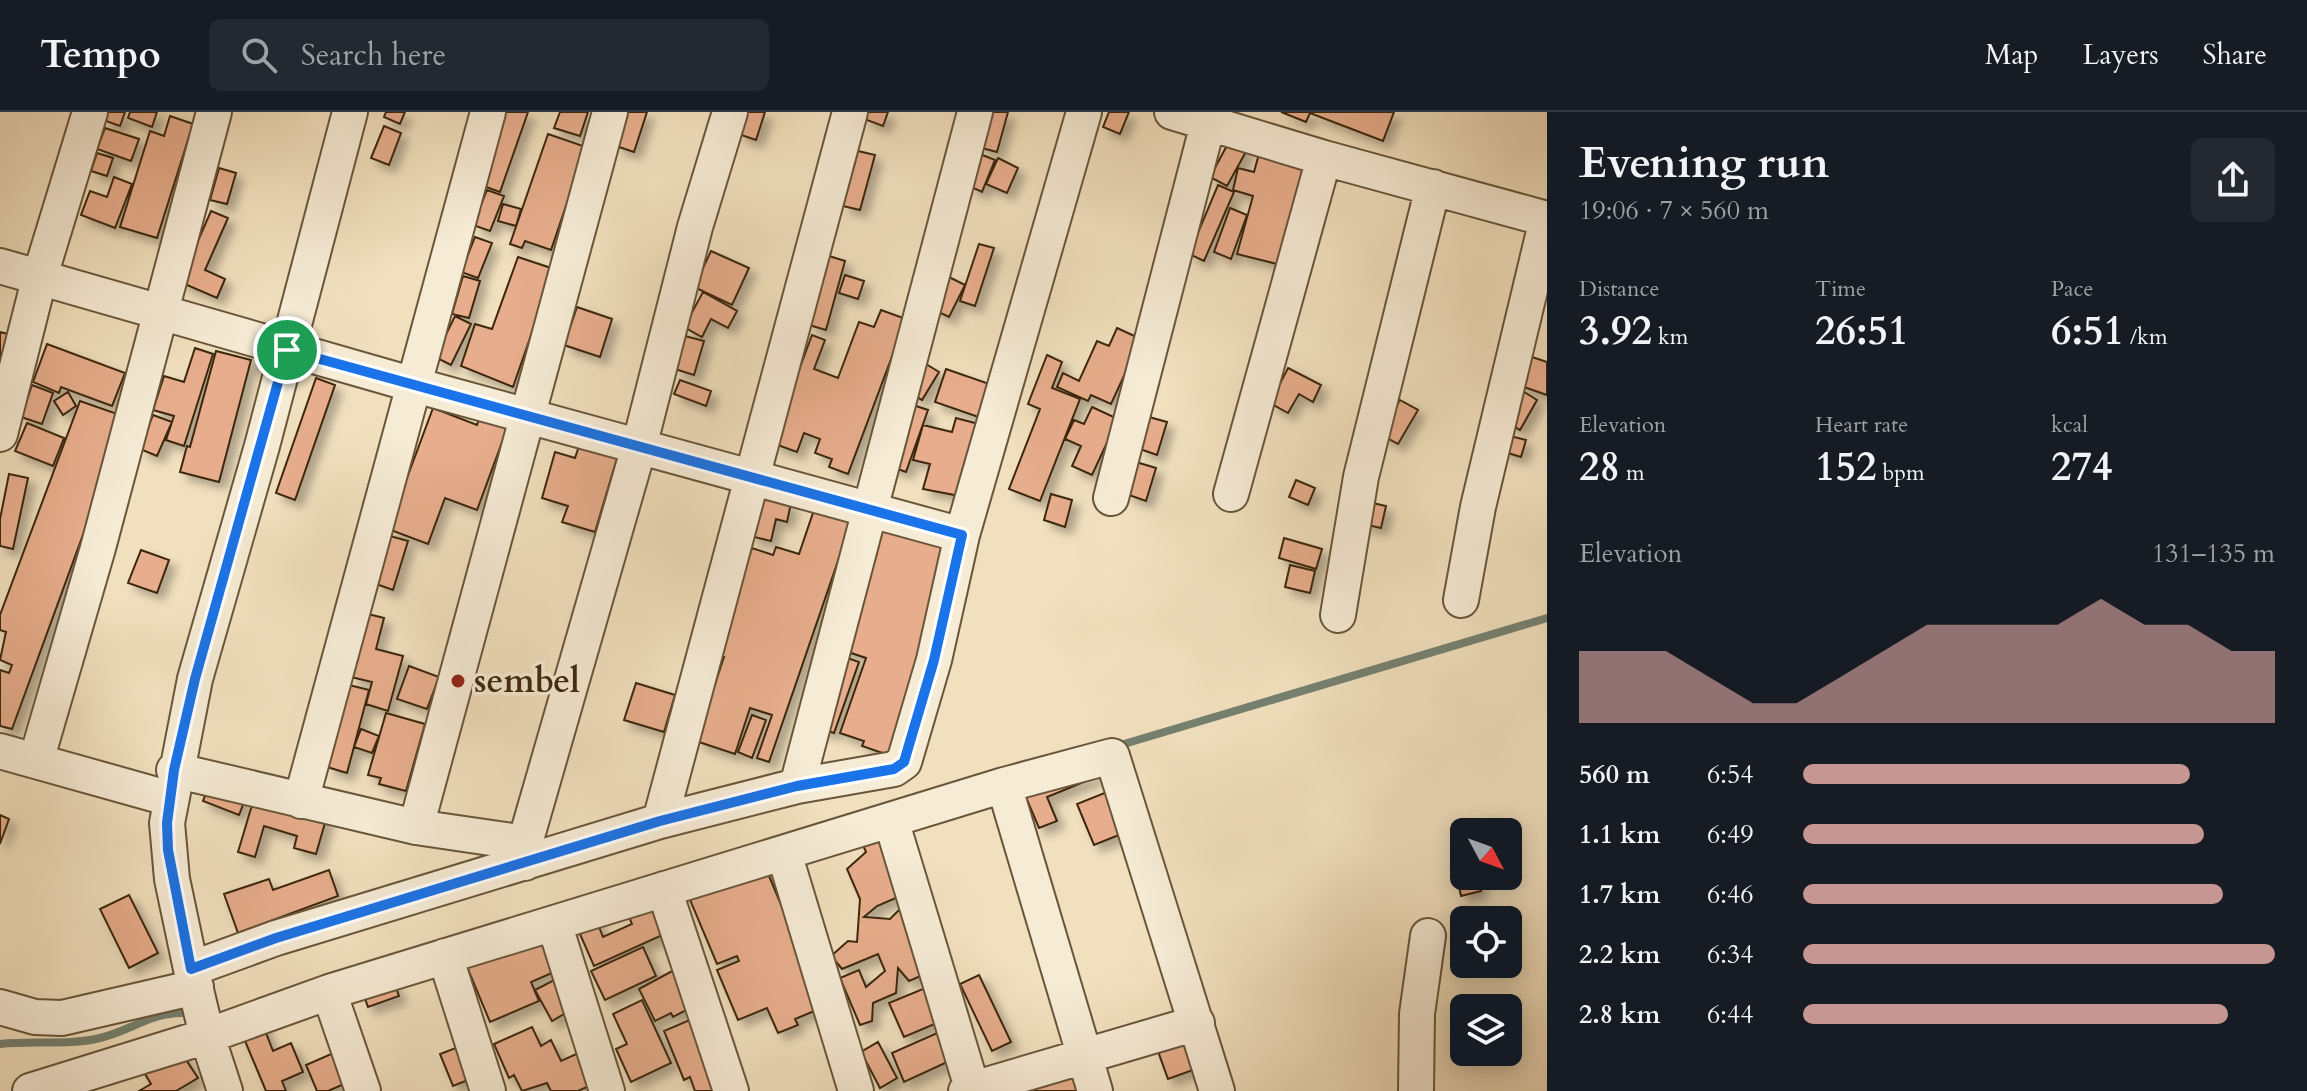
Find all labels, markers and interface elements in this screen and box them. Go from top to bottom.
search box [209,19,769,91]
text: Tempo [40,29,161,81]
icon: search [237,33,281,77]
text: Search here [301,35,446,76]
text: Map [1985,36,2038,74]
text: Layers [2082,36,2159,74]
text: Share [2203,36,2267,74]
text: Evening run [1579,133,1829,193]
button: share [2191,138,2275,222]
text: 19:06 · 7 × 560 m [1579,193,1769,228]
text: Distance [1579,274,1659,304]
text: Time [1815,274,1866,304]
text: Pace [2051,274,2094,304]
text: 3.92 [1579,304,1652,359]
text: 26:51 [1815,304,1909,359]
text: 6:51 [2051,304,2124,359]
pin [253,316,321,384]
text: km [1652,322,1688,352]
text: /km [2124,322,2168,352]
icon: arrive [265,328,309,372]
text: Elevation [1579,410,1666,440]
text: Heart rate [1815,410,1908,440]
text: kcal [2051,410,2088,440]
text: 28 [1579,440,1620,495]
text: 152 [1815,440,1876,495]
text: 274 [2051,440,2112,495]
text: m [1620,458,1645,488]
text: bpm [1876,458,1925,488]
text: Elevation [1579,536,1682,571]
text: 131–135 m [2152,536,2275,571]
place label: sembel [474,658,580,704]
marker: sembel [449,672,467,690]
text: 560 m [1579,757,1650,792]
text: 6:54 [1707,757,1754,792]
text: 1.1 km [1579,817,1660,852]
text: 6:49 [1707,817,1754,852]
north arrow [1450,818,1522,890]
map controls [1450,818,1522,1066]
text: 1.7 km [1579,877,1660,912]
text: 6:46 [1707,877,1754,912]
button: locate [1450,906,1522,978]
text: 2.2 km [1579,937,1660,972]
text: 6:34 [1707,937,1754,972]
button: layers [1450,994,1522,1066]
text: 2.8 km [1579,997,1660,1032]
text: 6:44 [1707,997,1754,1032]

